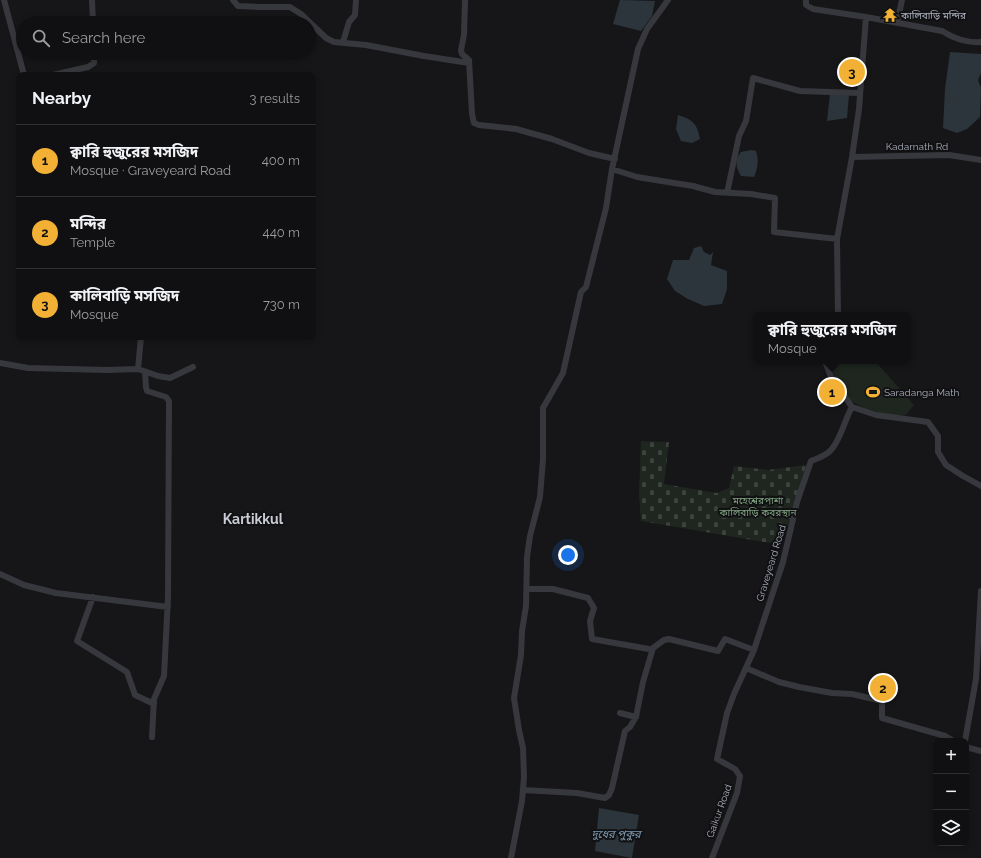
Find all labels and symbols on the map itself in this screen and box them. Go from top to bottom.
temple icon: কালিবাড়ি মন্দির [882,7,898,23]
place label: কালিবাড়ি মন্দির [900,10,967,21]
pin: 3 [839,57,865,87]
street label: Kadarnath Rd [886,141,948,152]
pin: 1 [819,377,845,407]
sports icon: Saradanga Math [865,384,881,400]
place label: Saradanga Math [884,387,960,398]
park label: মহেশ্বেরপাশা কালিবাড়ি কবরস্থান [719,495,797,518]
district label: Kartikkul [223,511,284,527]
street label: Graveyeard Road [754,523,788,603]
your location [558,545,578,565]
pin: 2 [870,673,896,703]
street label: Gaikur Road [704,783,734,839]
water label: দুধের পুকুর [591,828,643,841]

